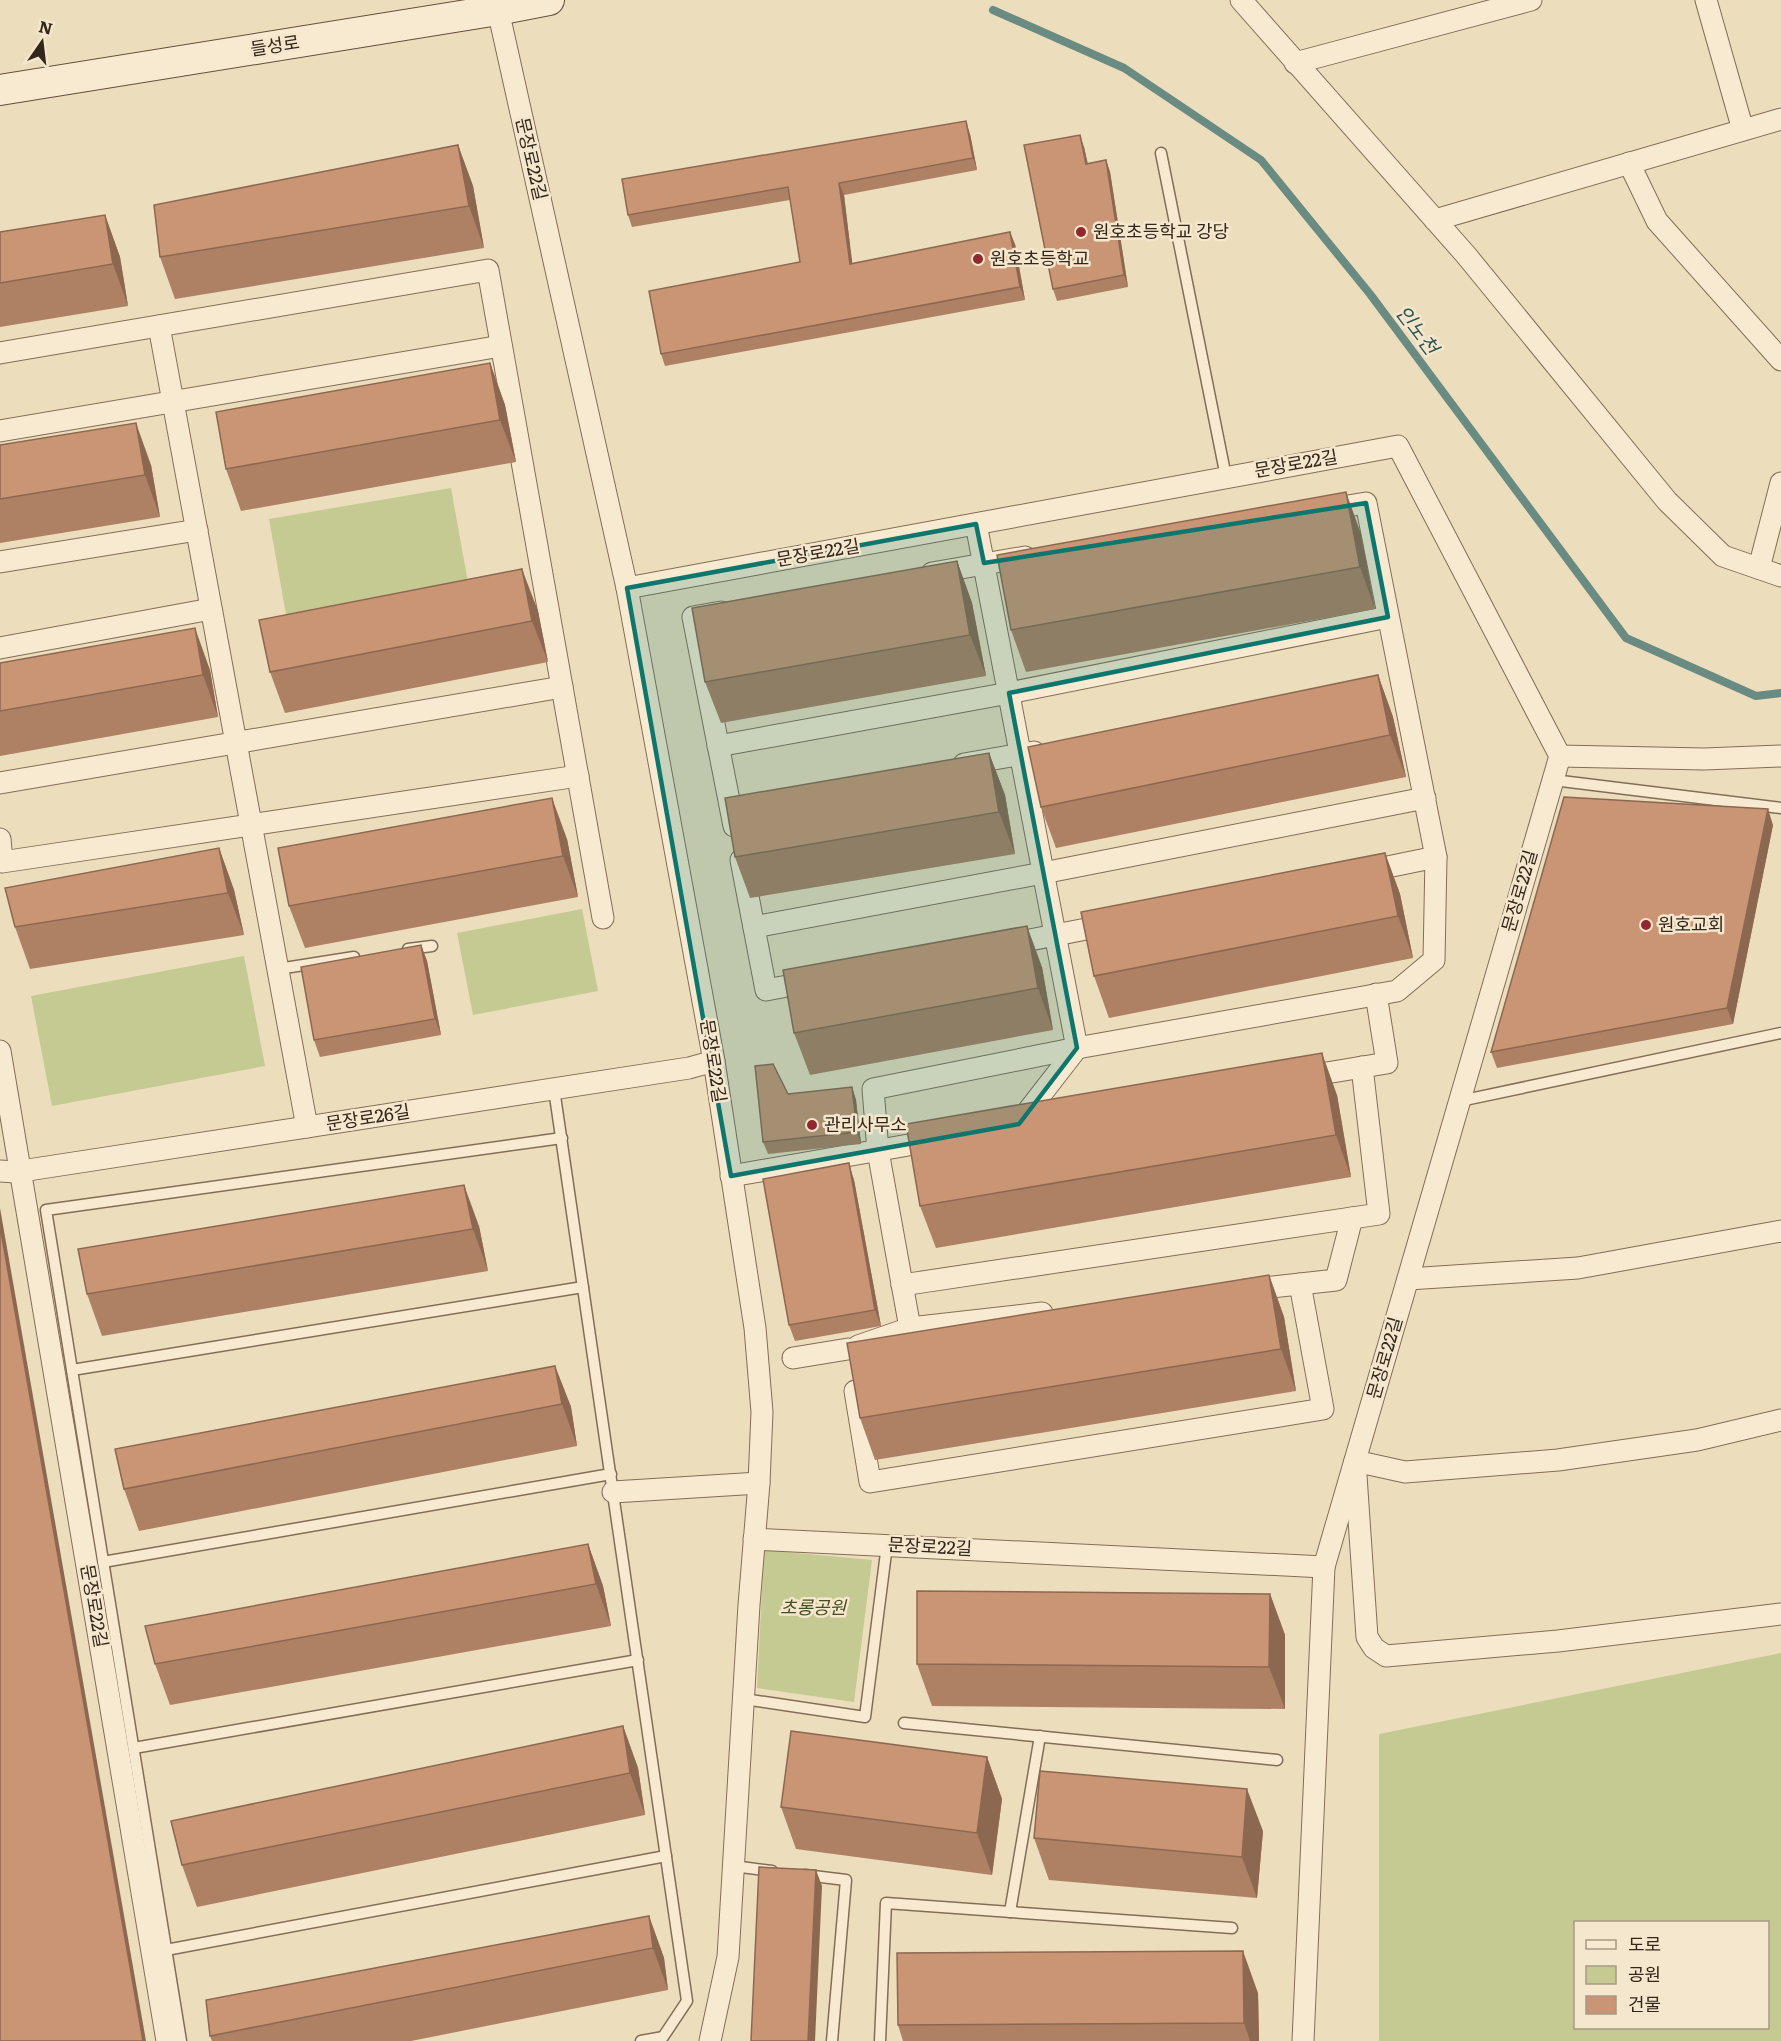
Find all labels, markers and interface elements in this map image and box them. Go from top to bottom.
north arrow [12,12,72,72]
text: N [36,13,55,40]
street label: 들성로 [248,27,301,62]
street label: 문장로22길 [510,114,555,203]
place label: 원호초등학교 강당 [1093,217,1229,244]
marker: 원호초등학교 강당 [1074,225,1088,239]
place label: 원호초등학교 [990,244,1089,271]
marker: 원호초등학교 [971,252,985,266]
water label: 인노천 [1390,298,1449,362]
street label: 문장로22길 [1252,442,1340,483]
street label: 문장로22길 [774,531,862,572]
street label: 문장로22길 [1494,846,1543,935]
place label: 원호교회 [1658,910,1724,937]
marker: 원호교회 [1639,918,1653,932]
street label: 문장로22길 [695,1017,734,1105]
street label: 문장로26길 [324,1097,412,1137]
place label: 관리사무소 [824,1110,907,1137]
marker: 관리사무소 [805,1118,819,1132]
street label: 문장로22길 [1359,1313,1408,1402]
street label: 문장로22길 [887,1530,973,1561]
street label: 문장로22길 [75,1562,116,1650]
park label: 초롱공원 [780,1593,848,1620]
legend [1574,1921,1769,2029]
text: 도로 [1628,1930,1661,1957]
text: 공원 [1628,1960,1661,1987]
text: 건물 [1628,1990,1661,2017]

